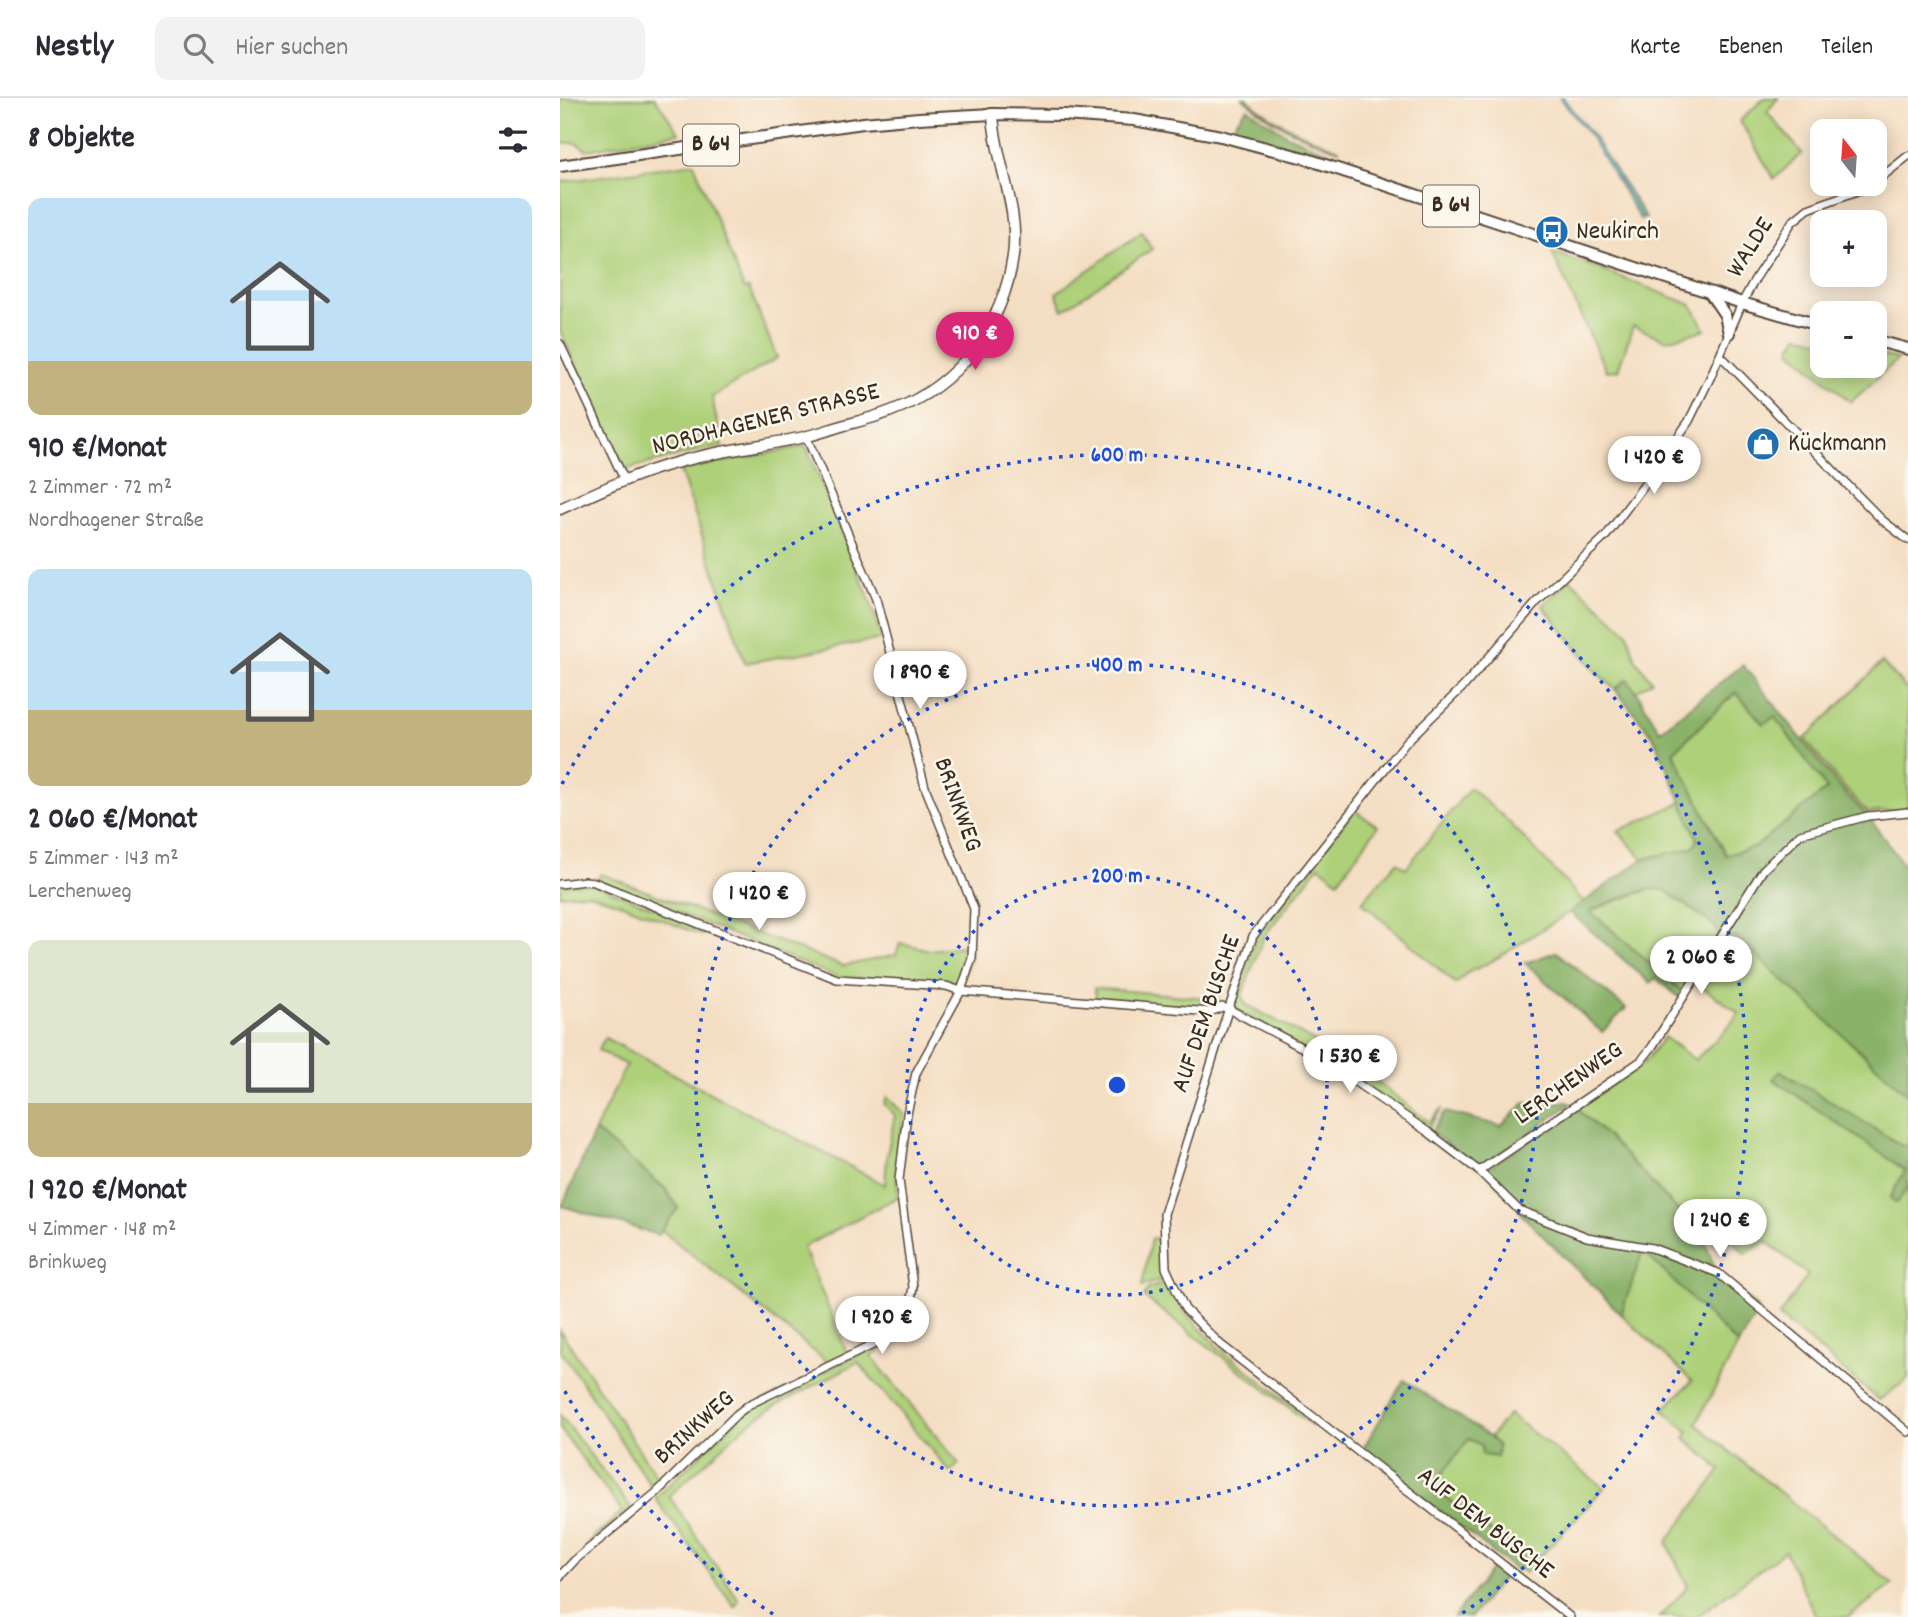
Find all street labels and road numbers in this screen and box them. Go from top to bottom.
road number: B 64 [683,125,739,166]
road number: B 64 [1423,186,1479,226]
street label: WALDE [1718,210,1784,285]
street label: NORDHAGENER STRASSE [648,374,884,466]
street label: BRINKWEG [923,753,991,857]
street label: AUF DEM BUSCHE [1163,930,1251,1098]
street label: LERCHENWEG [1507,1033,1631,1135]
street label: BRINKWEG [646,1382,744,1474]
street label: AUF DEM BUSCHE [1409,1459,1562,1589]

